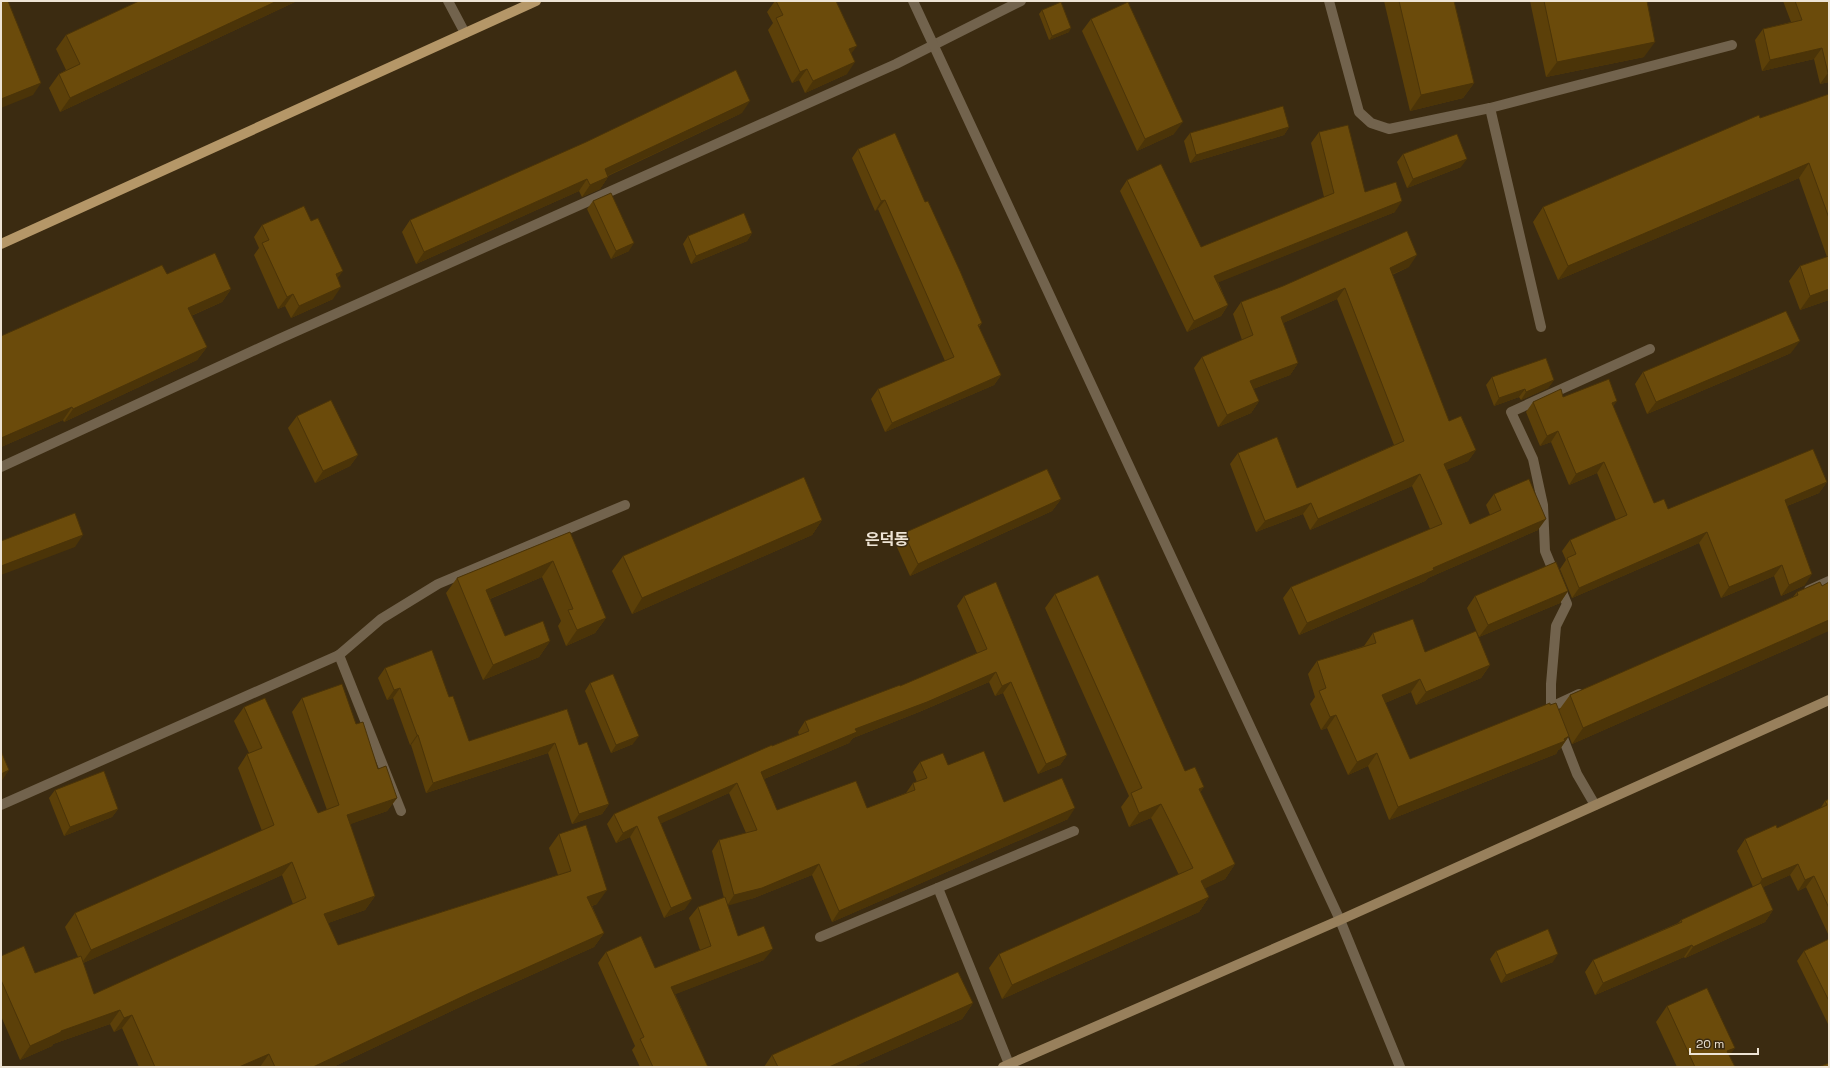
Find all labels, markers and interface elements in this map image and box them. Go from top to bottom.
district label: 은덕동 [865,529,909,550]
scale bar [1690,1030,1758,1056]
text: 20 m [1696,1036,1724,1052]

